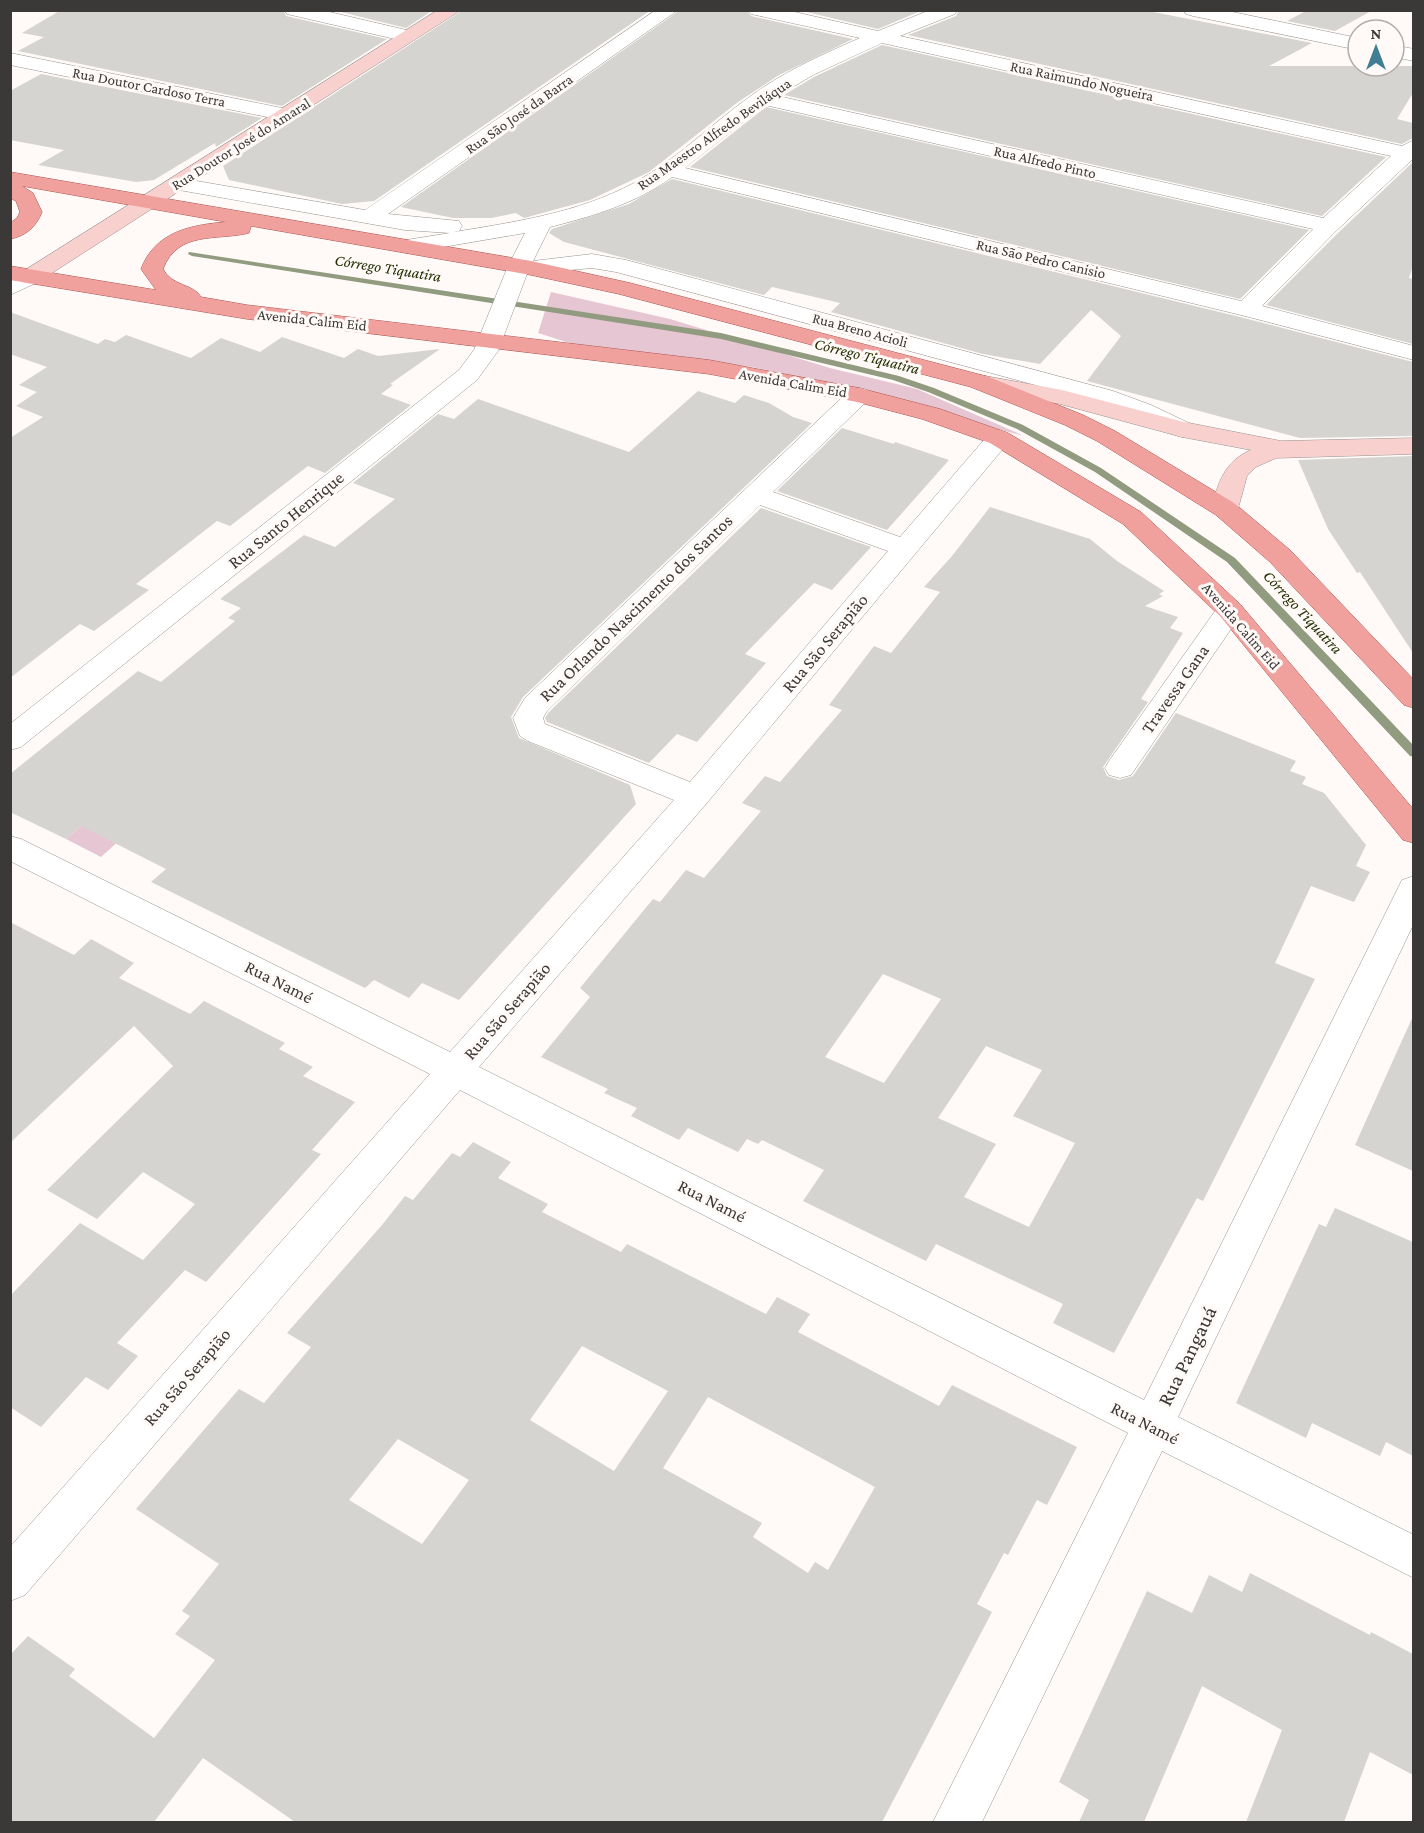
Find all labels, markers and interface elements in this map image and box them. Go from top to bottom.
north arrow [1346,18,1406,78]
text: N [1371,25,1382,42]
street label: Rua Raimundo Nogueira [1009,58,1155,105]
street label: Rua Doutor Cardoso Terra [71,64,227,110]
street label: Rua São José da Barra [462,71,576,158]
street label: Rua Maestro Alfredo Beviláqua [634,75,794,194]
street label: Rua Doutor José do Amaral [169,95,314,194]
street label: Rua Alfredo Pinto [992,142,1098,182]
street label: Rua São Pedro Canisio [975,236,1107,282]
water label: Córrego Tiquatira [333,251,443,286]
street label: Avenida Calim Eid [257,306,367,334]
street label: Rua Breno Acioli [811,310,909,350]
water label: Córrego Tiquatira [813,335,922,378]
street label: Avenida Calim Eid [738,366,848,400]
street label: Rua Santo Henrique [224,467,348,573]
street label: Rua Orlando Nascimento dos Santos [535,510,737,706]
water label: Córrego Tiquatira [1259,567,1346,658]
street label: Avenida Calim Eid [1199,579,1283,673]
street label: Rua São Serapião [778,590,872,696]
street label: Travessa Gana [1137,641,1213,737]
street label: Rua Namé [242,956,316,1008]
street label: Rua São Serapião [459,958,555,1064]
street label: Rua Namé [675,1175,749,1227]
street label: Rua Pangauá [1153,1302,1222,1410]
street label: Rua São Serapião [139,1324,235,1430]
street label: Rua Namé [1108,1397,1182,1449]

